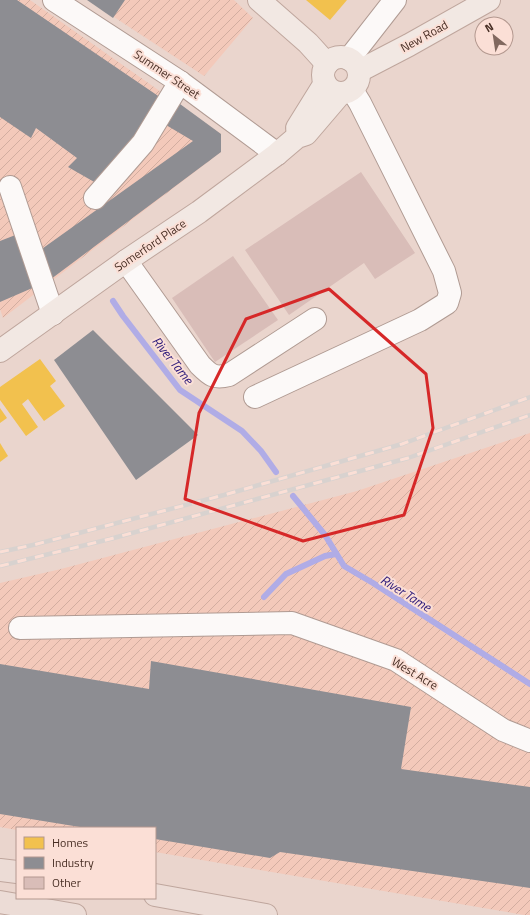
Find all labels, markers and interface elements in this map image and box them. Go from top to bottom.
street label: New Road [397,15,451,57]
north arrow [474,16,514,56]
text: N [482,19,496,36]
street label: Summer Street [130,45,205,104]
street label: Somerford Place [110,214,190,276]
water label: River Tame [147,332,199,389]
water label: River Tame [377,570,436,617]
street label: West Acre [388,652,442,694]
legend [16,827,156,899]
text: Homes [52,833,88,852]
text: Industry [52,853,94,872]
text: Other [52,873,81,892]

